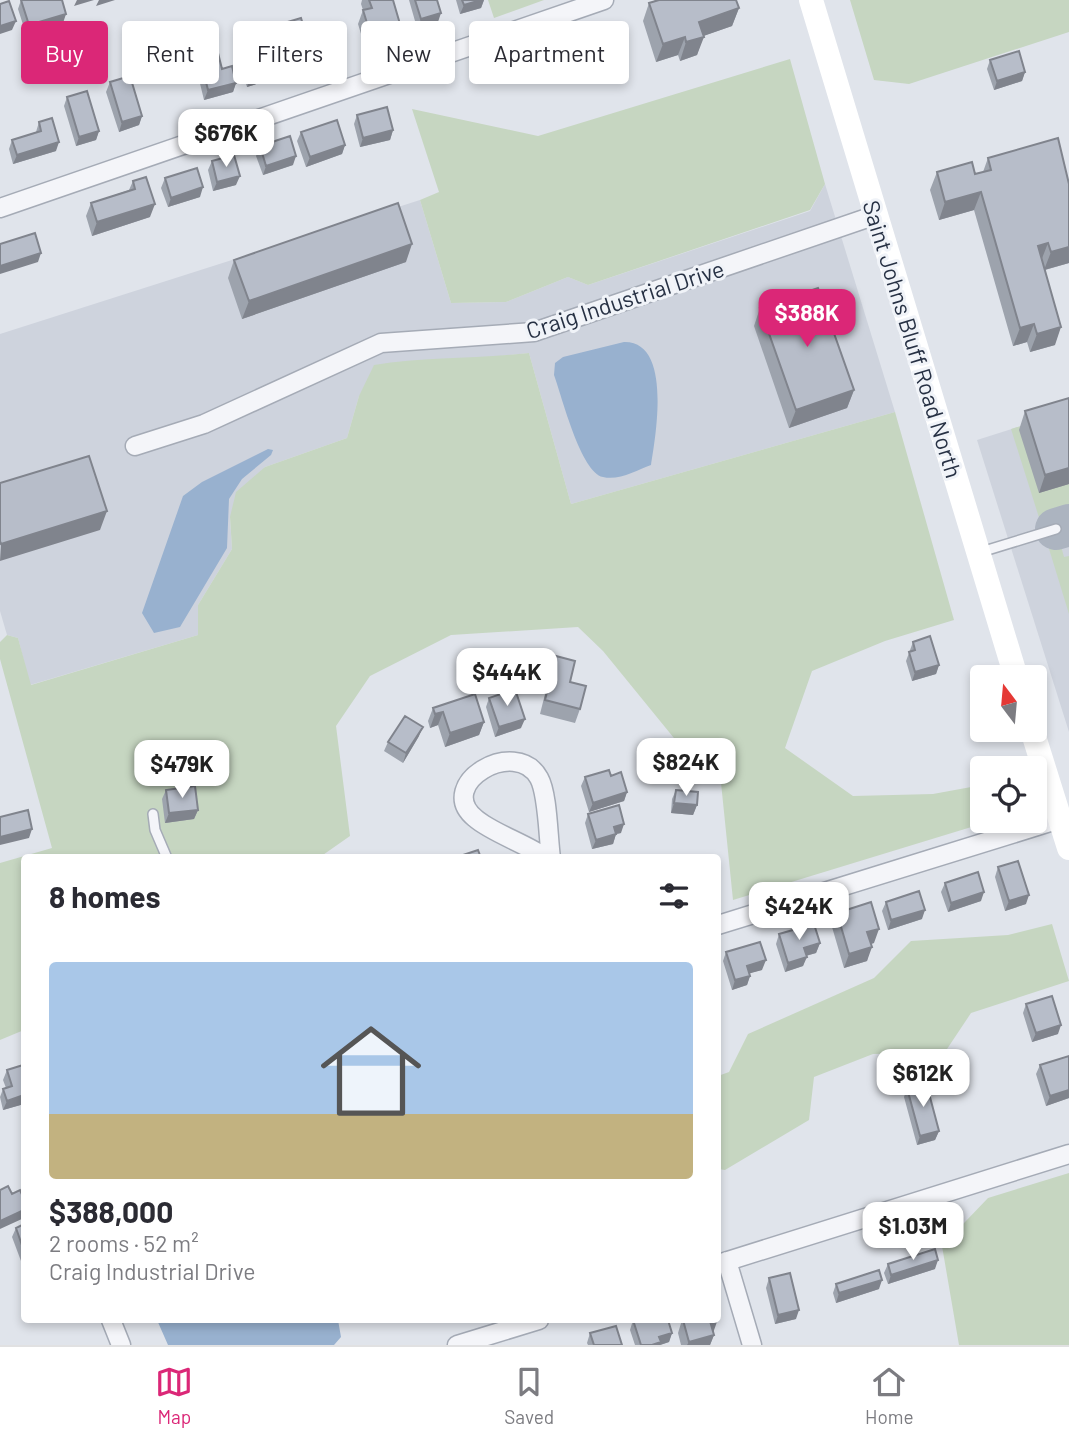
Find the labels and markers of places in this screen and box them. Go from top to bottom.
pin: $676K [177,110,275,169]
pin: $388K [758,290,856,349]
pin: $444K [458,648,556,708]
pin: $824K [637,738,735,798]
pin: $479K [133,740,231,800]
pin: $424K [750,883,848,942]
pin: $612K [874,1050,972,1109]
pin: $1.03M [856,1202,970,1262]

